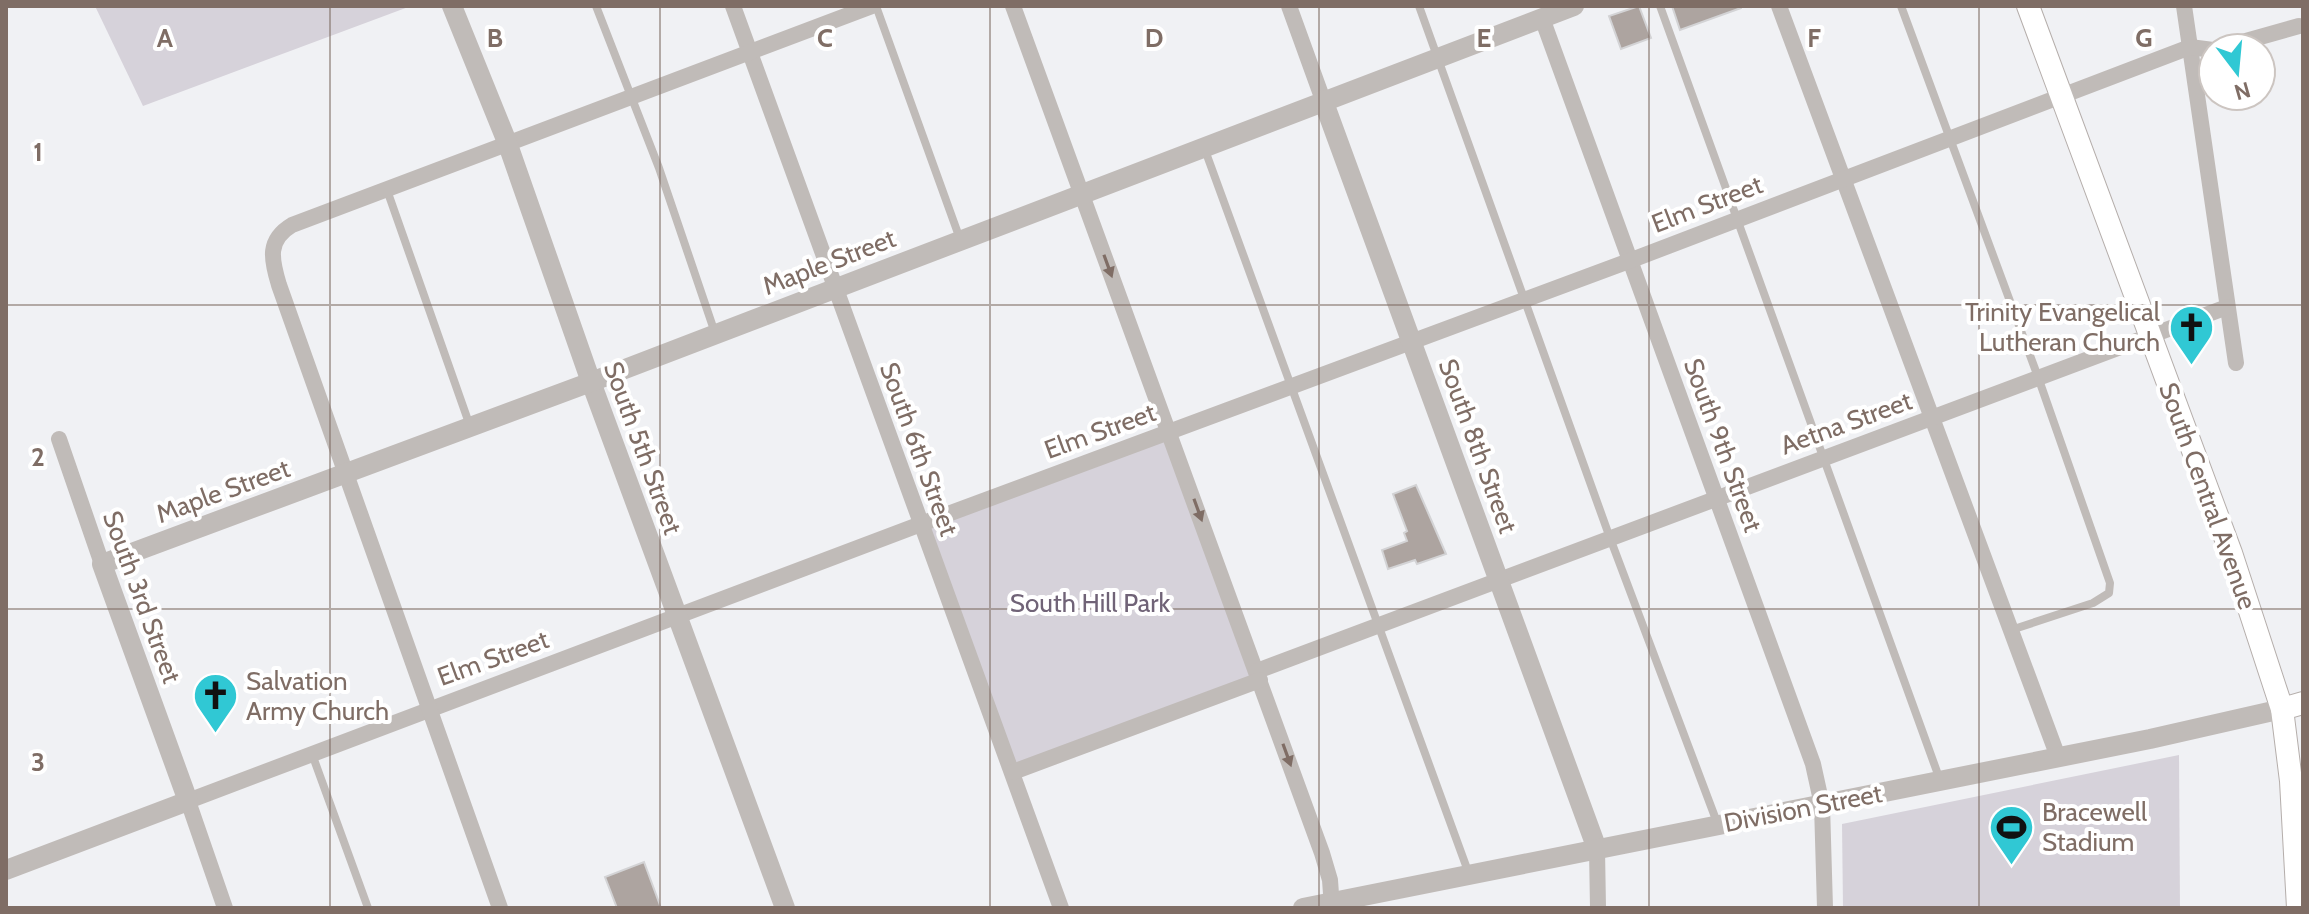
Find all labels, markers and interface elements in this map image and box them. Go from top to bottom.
text: A [157,22,174,54]
text: B [487,22,503,54]
text: C [817,22,833,54]
text: D [1145,22,1163,54]
text: E [1477,22,1491,54]
text: F [1807,22,1821,54]
text: G [2135,22,2153,54]
north arrow [2197,32,2277,112]
text: N [2231,76,2254,106]
text: 1 [33,136,43,168]
street label: Elm Street [1647,168,1767,240]
street label: Maple Street [758,222,900,302]
one-way arrow [1102,254,1115,278]
place label: Trinity Evangelical Lutheran Church [1965,296,2160,358]
church icon: Trinity Evangelical Lutheran Church [2167,303,2215,366]
street label: South 9th Street [1677,354,1769,536]
street label: South 8th Street [1432,355,1524,538]
street label: South 5th Street [597,357,689,539]
street label: South 6th Street [873,358,965,540]
street label: South Central Avenue [2152,378,2264,614]
street label: Aetna Street [1776,384,1916,462]
street label: Elm Street [1040,396,1160,466]
text: 2 [31,441,45,473]
street label: Maple Street [152,452,294,530]
one-way arrow [1192,498,1205,522]
street label: South 3rd Street [96,507,188,688]
park label: South Hill Park [1010,587,1171,619]
street label: Elm Street [433,623,553,693]
place label: Salvation Army Church [246,665,389,727]
church icon: Salvation Army Church [191,672,239,735]
one-way arrow [1281,743,1294,767]
text: 3 [31,746,45,778]
street label: Division Street [1721,777,1885,839]
place label: Bracewell Stadium [2042,796,2147,858]
sports icon: Bracewell Stadium [1987,803,2035,866]

